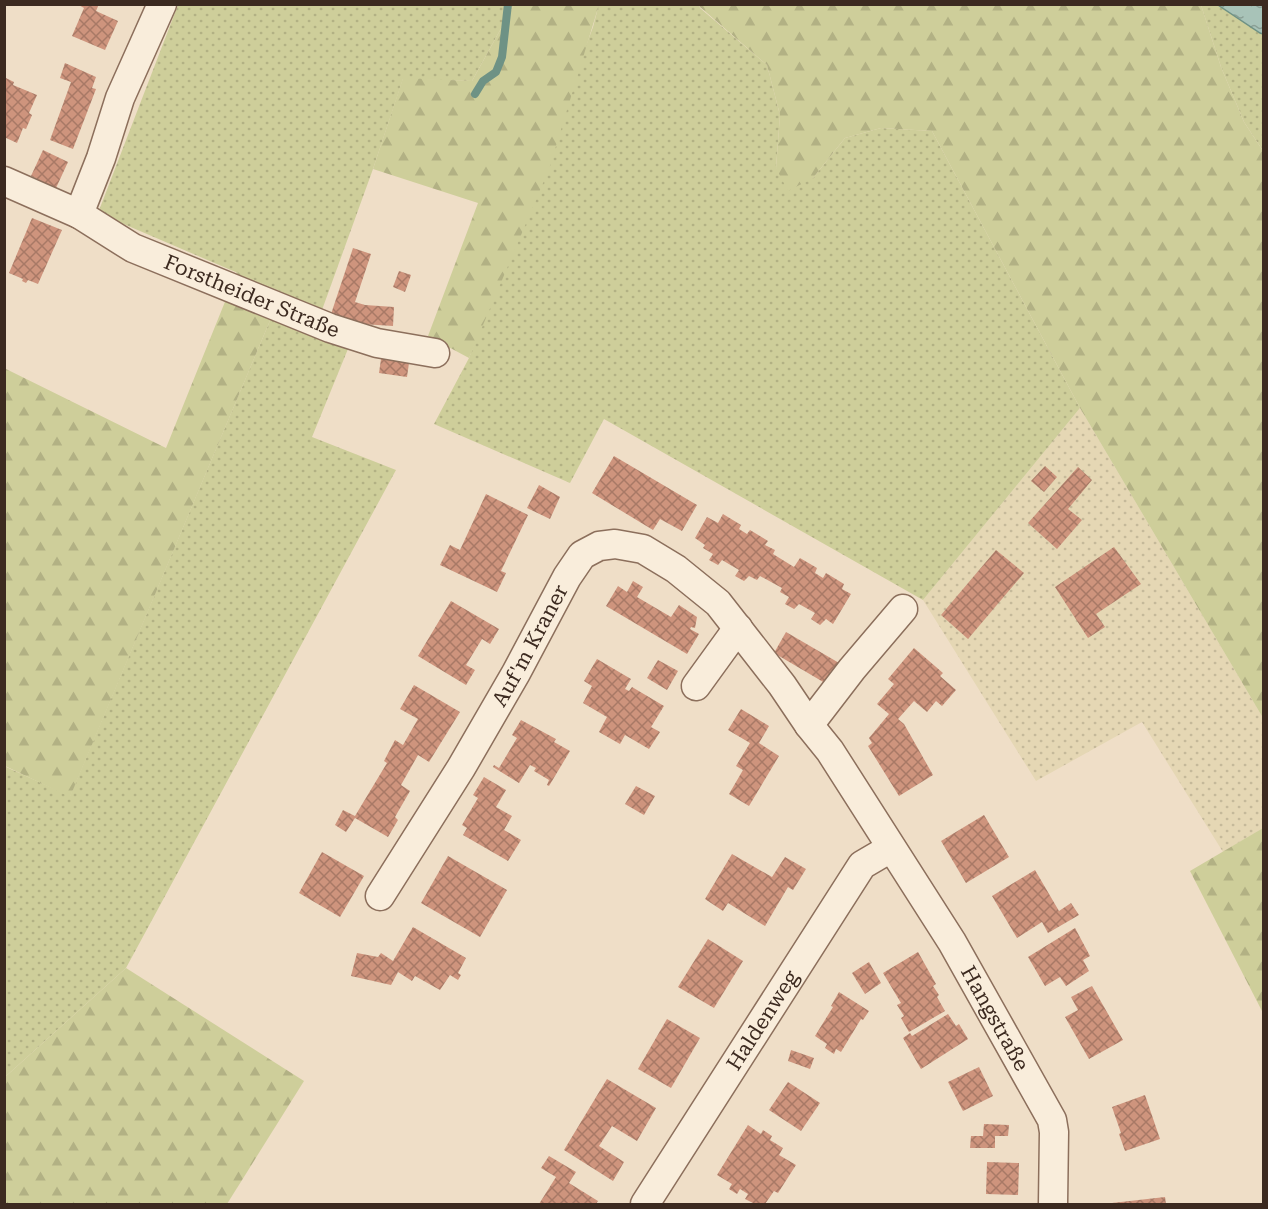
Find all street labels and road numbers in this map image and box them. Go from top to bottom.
street label: Forstheider Straße [161,250,342,342]
street label: Auf'm Kraner [487,580,573,711]
street label: Hangstraße [956,962,1034,1075]
street label: Haldenweg [722,966,803,1075]

